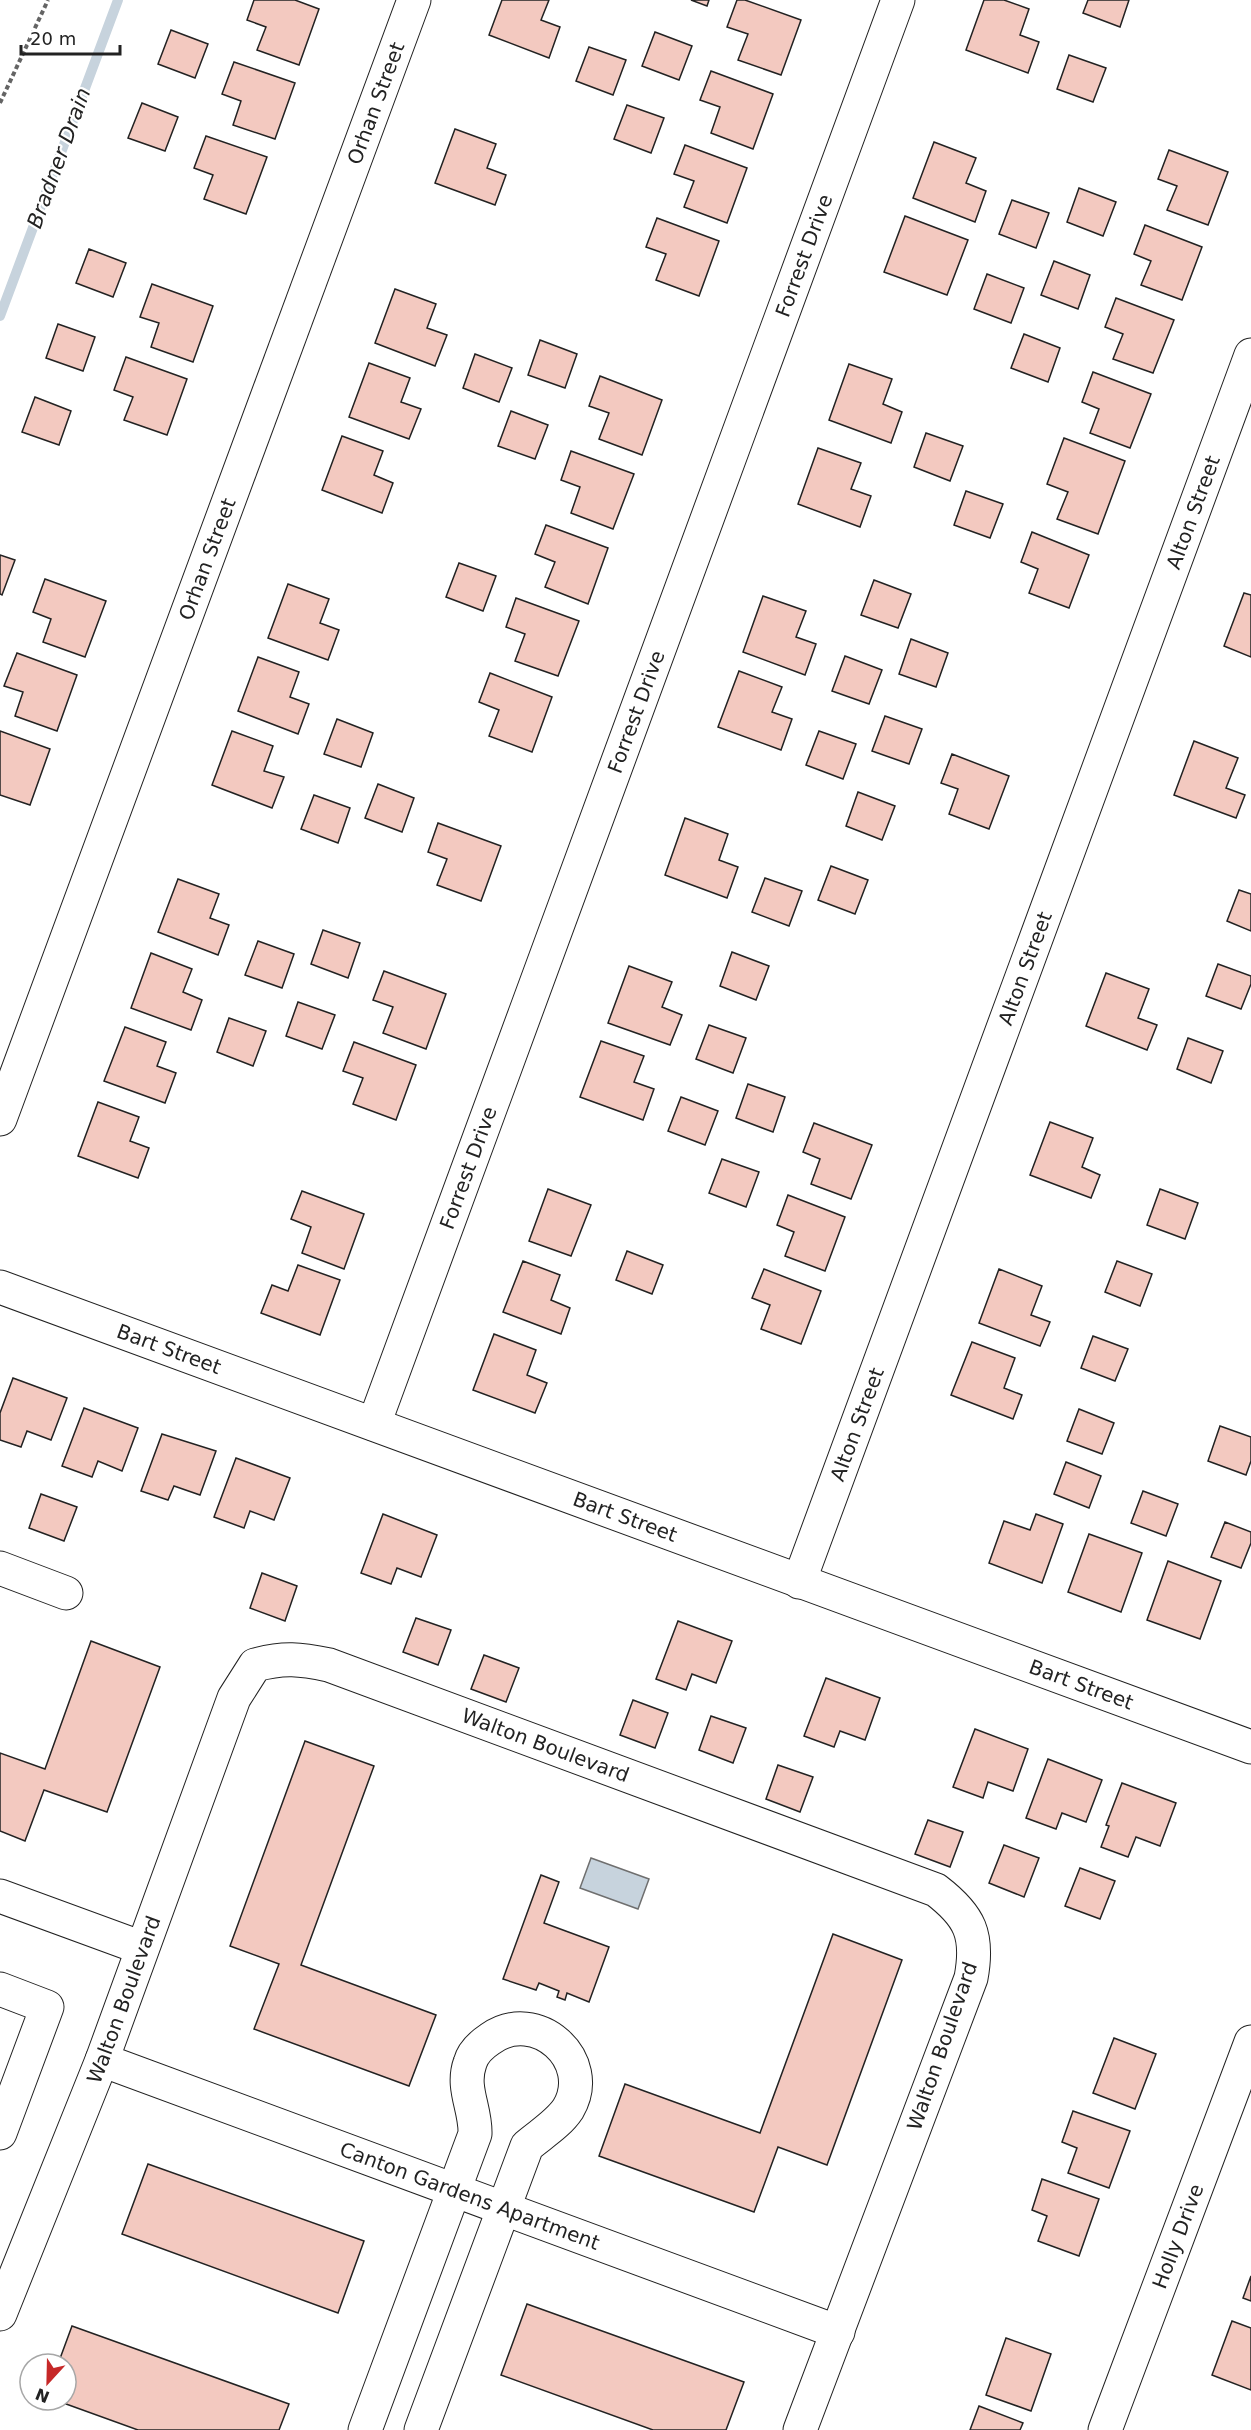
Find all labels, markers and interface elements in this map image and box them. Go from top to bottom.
scale bar [21,18,120,56]
text: 20 m [30,28,76,49]
street label: Orhan Street [342,39,409,168]
water label: Bradner Drain [22,85,96,231]
street label: Forrest Drive [770,191,837,320]
street label: Alton Street [1161,452,1225,572]
street label: Orhan Street [174,495,241,623]
street label: Forrest Drive [603,647,670,776]
street label: Alton Street [993,908,1057,1028]
street label: Forrest Drive [435,1103,502,1232]
street label: Bart Street [114,1319,224,1379]
street label: Alton Street [825,1364,889,1484]
street label: Bart Street [570,1487,681,1547]
street label: Bart Street [1026,1654,1137,1715]
street label: Walton Boulevard [459,1703,633,1787]
street label: Walton Boulevard [82,1912,166,2087]
street label: Walton Boulevard [902,1959,982,2133]
street label: Canton Gardens Apartment [336,2137,603,2255]
street label: Holly Drive [1147,2181,1208,2292]
north arrow [18,2352,78,2412]
text: N [33,2384,52,2407]

